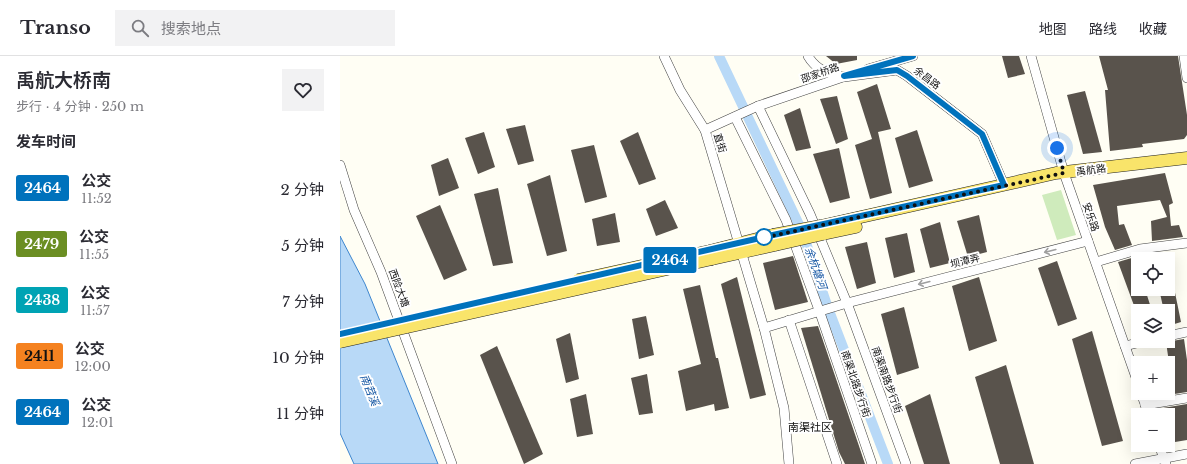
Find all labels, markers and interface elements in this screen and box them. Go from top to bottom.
search box [115,10,395,46]
text: Transo [20,16,91,39]
icon: search [129,17,151,39]
text: 搜索地点 [161,19,221,38]
text: 地图 [1039,20,1067,38]
text: 路线 [1089,20,1117,38]
text: 收藏 [1139,20,1167,38]
street label: 邵家桥路 [799,60,841,86]
street label: 余昌路 [911,64,943,92]
text: 禹航大桥南 [16,69,111,92]
button: heart [282,69,324,111]
text: 步行 · 4 分钟 · 250 m [16,98,144,115]
text: 发车时间 [16,132,76,151]
street label: 直街 [711,132,729,154]
your location [1047,138,1067,158]
street label: 禹航路 [1075,162,1107,178]
text: 公交 [81,171,111,190]
text: 2464 [24,179,61,197]
text: 2 分钟 [280,180,324,199]
text: 11:52 [81,190,112,207]
street label: 安乐路 [1080,201,1102,233]
text: 公交 [79,227,109,246]
unlabelled marker [755,228,773,246]
text: 2479 [24,235,59,253]
text: 5 分钟 [281,236,324,255]
water label: 余杭塘河 [802,245,831,293]
text: 11:55 [79,246,109,263]
line badge: 2464 [642,247,698,273]
one-way arrow [1044,248,1057,255]
text: 2464 [651,251,689,269]
street label: 坝潭弄 [949,251,981,271]
map controls [1131,252,1175,452]
button: locate [1131,252,1175,296]
street label: 西险大塘 [386,267,412,309]
one-way arrow [918,280,931,287]
text: 公交 [80,283,110,302]
text: 2438 [24,291,60,309]
text: 7 分钟 [282,292,324,311]
text: 11:57 [80,302,109,319]
button: layers [1131,304,1175,348]
text: 公交 [75,339,105,358]
street label: 南渠南路步行街 [869,345,905,415]
text: 2411 [24,347,55,365]
text: 10 分钟 [272,348,324,367]
street label: 南渠北路步行街 [838,349,874,419]
button: + [1131,356,1175,400]
text: 12:00 [75,358,111,375]
water label: 南苕溪 [357,372,383,409]
text: 公交 [81,395,111,414]
text: 2464 [24,403,61,421]
text: 11 分钟 [276,404,324,423]
button: − [1131,408,1175,452]
text: 12:01 [81,414,114,431]
district label: 南渠社区 [788,420,832,434]

